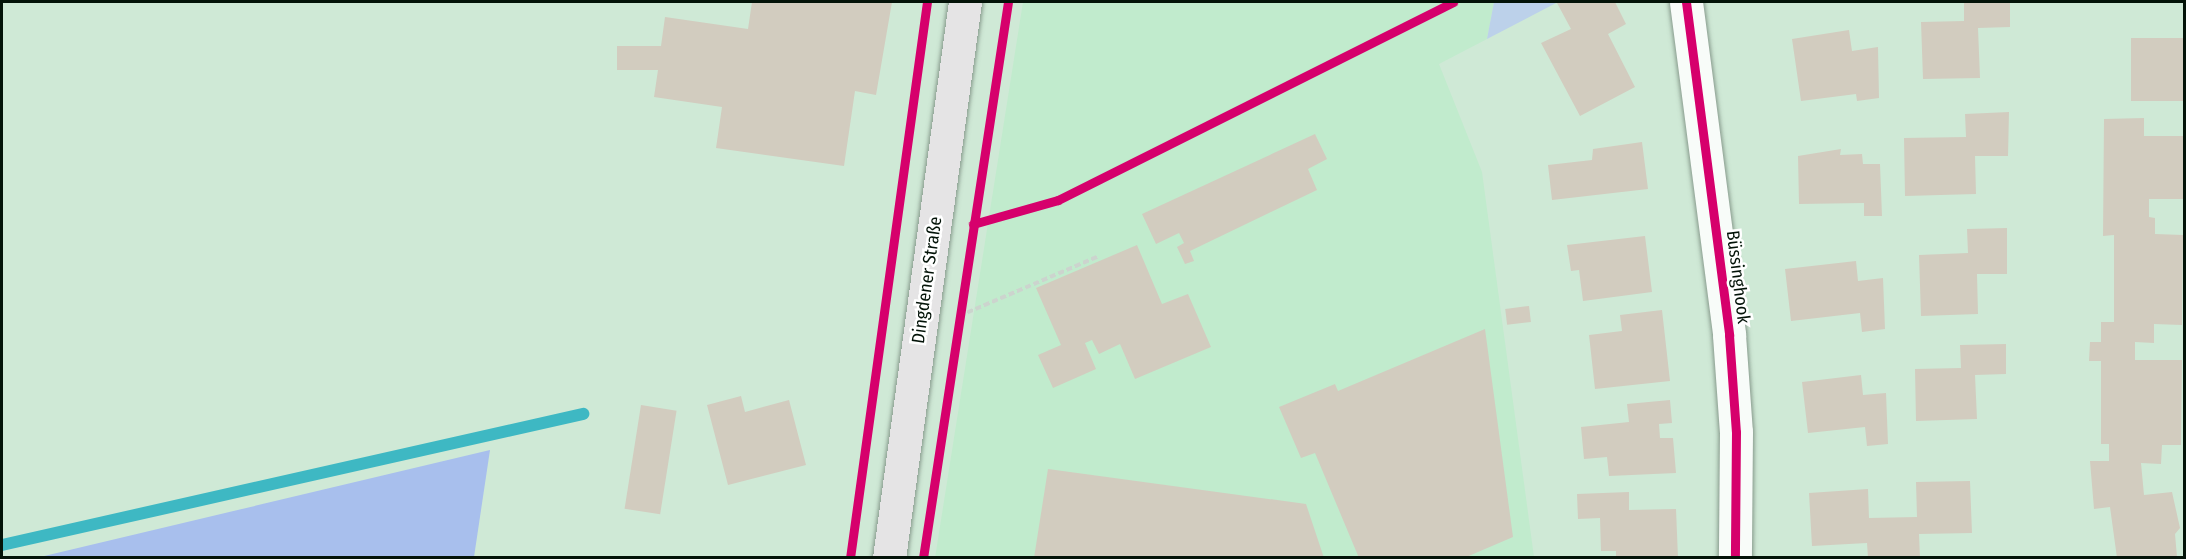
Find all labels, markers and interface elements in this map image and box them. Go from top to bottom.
street label: Dingdener Straße [907,215,947,345]
street label: Büssinghook [1722,229,1754,325]

